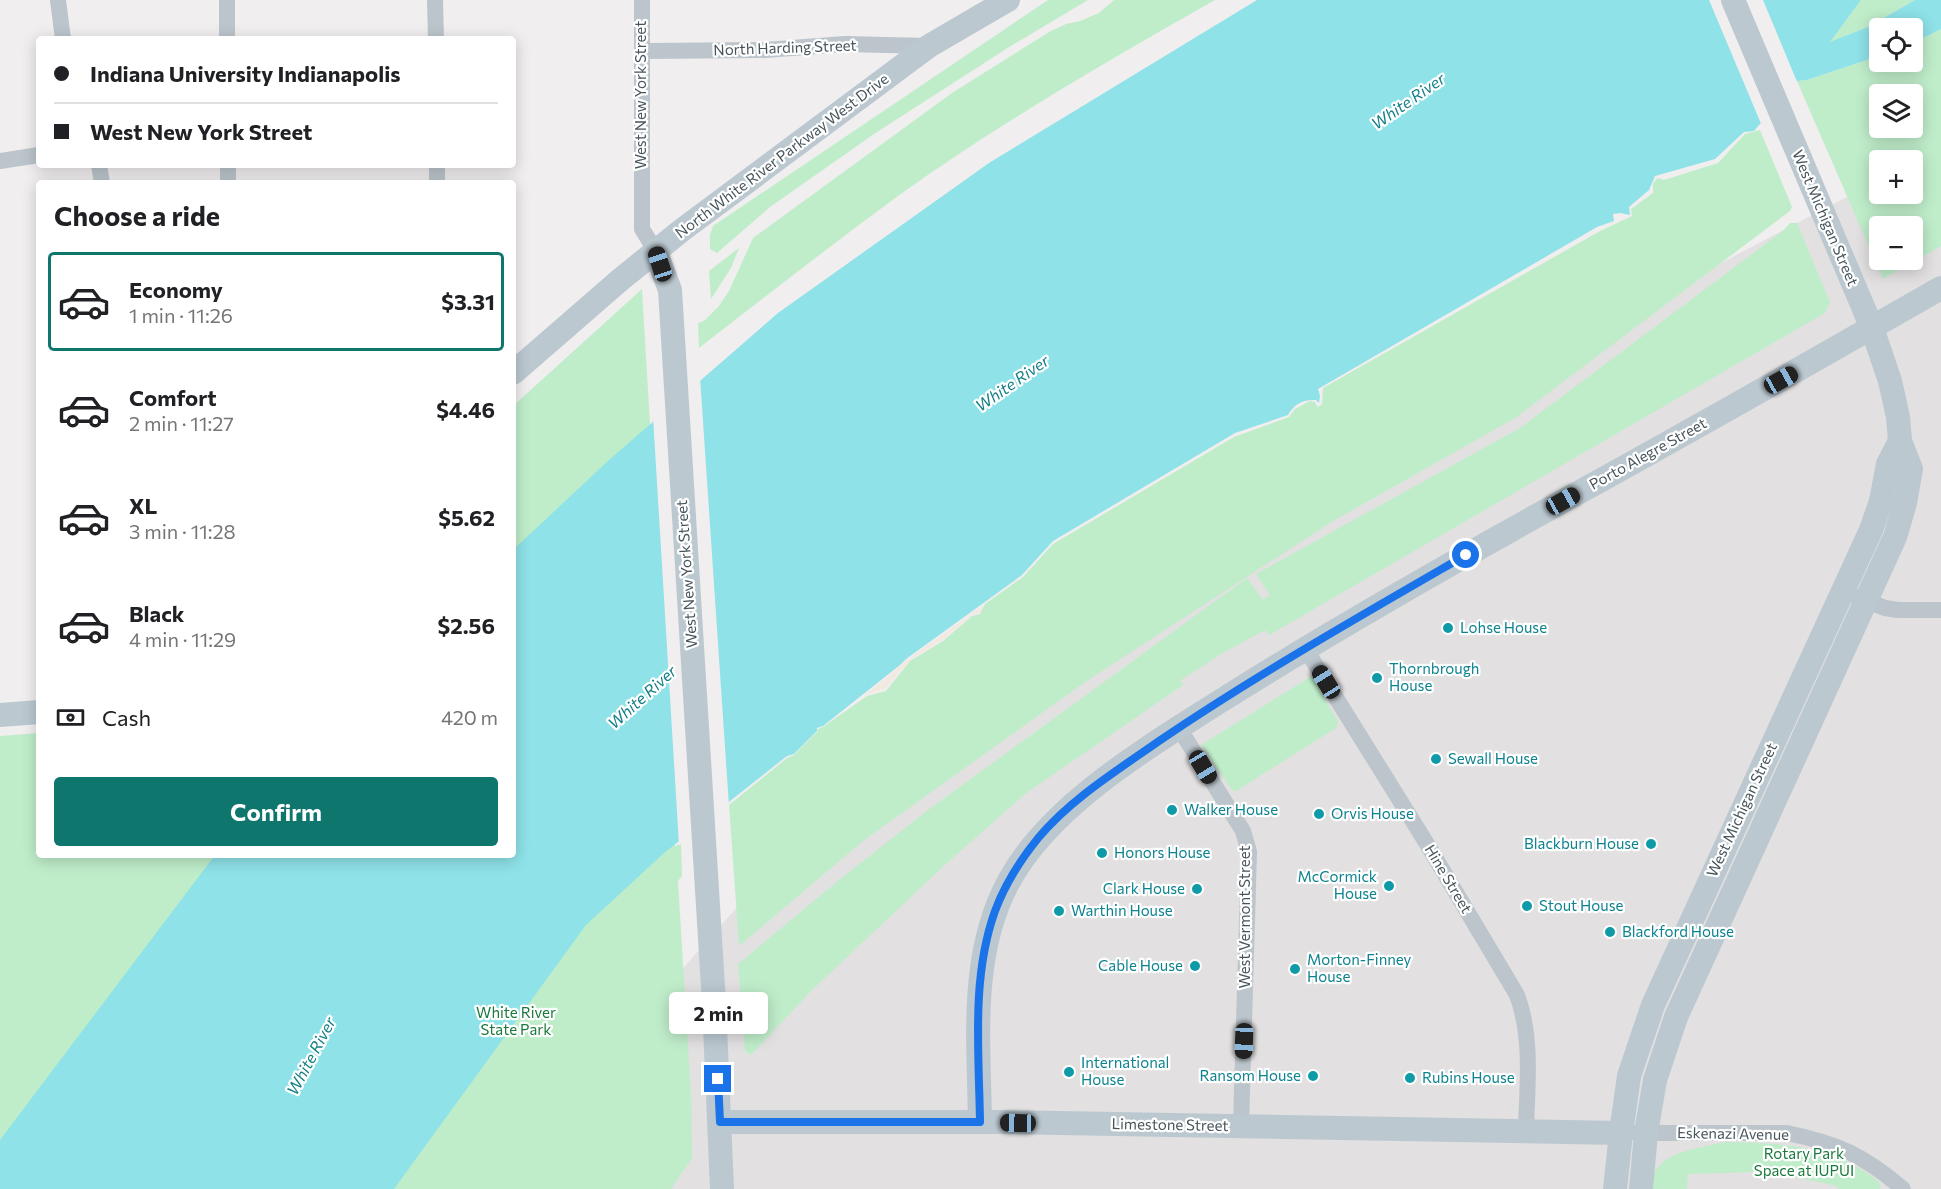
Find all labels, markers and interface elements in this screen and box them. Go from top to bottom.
map controls [1869,18,1923,270]
button: locate [1869,18,1923,72]
street label: West New York Street [631,21,649,169]
street label: North Harding Street [713,36,857,58]
text: Indiana University Indianapolis [90,60,401,87]
water label: White River [1367,68,1449,133]
street label: North White River Parkway West Drive [671,69,892,241]
button: layers [1869,84,1923,138]
text: West New York Street [90,118,312,145]
street label: West Michigan Street [1789,147,1863,288]
button: + [1869,150,1923,204]
text: Choose a ride [54,199,220,232]
button: − [1869,216,1923,270]
car [646,244,674,284]
icon: car [57,275,111,329]
text: Economy [129,276,223,303]
text: $3.31 [441,288,495,315]
text: 1 min · 11:26 [129,303,233,327]
water label: White River [971,350,1053,415]
car [1761,363,1801,397]
icon: car [57,383,111,437]
text: Comfort [129,384,217,411]
text: $4.46 [436,396,495,423]
text: 2 min · 11:27 [129,411,234,435]
street label: Porto Alegre Street [1586,413,1709,493]
car [1543,484,1583,518]
icon: car [57,491,111,545]
text: XL [129,492,157,519]
street label: West New York Street [672,499,700,649]
text: $5.62 [438,504,495,531]
text: 3 min · 11:28 [129,519,236,543]
route start [1452,541,1479,568]
icon: car [57,599,111,653]
text: Black [129,600,184,627]
text: $2.56 [438,612,495,639]
place label: Lohse House [1460,618,1547,636]
marker: Lohse House [1441,621,1455,635]
text: 4 min · 11:29 [129,627,236,651]
place label: Thornbrough House [1389,659,1479,694]
water label: White River [604,661,680,732]
car [1309,662,1343,702]
marker: Thornbrough House [1370,671,1384,685]
icon: cash [54,701,87,734]
text: Cash [102,704,151,731]
text: 420 m [441,705,498,729]
street label: West Michigan Street [1702,740,1780,879]
car [1186,747,1220,787]
place label: Sewall House [1448,749,1538,767]
marker: Sewall House [1429,752,1443,766]
button: Confirm [54,777,498,846]
place label: Walker House [1184,800,1278,818]
marker: Walker House [1165,803,1179,817]
place label: Orvis House [1331,804,1414,822]
marker: Orvis House [1312,807,1326,821]
place label: Blackburn House [1524,834,1639,852]
marker: Blackburn House [1644,837,1658,851]
street label: Hine Street [1421,841,1476,916]
place label: Honors House [1114,843,1211,861]
street label: West Vermont Street [1235,845,1253,989]
marker: Honors House [1095,846,1109,860]
place label: McCormick House [1298,867,1377,902]
place label: Clark House [1103,879,1185,897]
marker: McCormick House [1382,879,1396,893]
marker: Clark House [1190,882,1204,896]
place label: Stout House [1539,896,1623,914]
marker: Stout House [1520,899,1534,913]
place label: Warthin House [1071,901,1173,919]
marker: Warthin House [1052,904,1066,918]
place label: Blackford House [1622,922,1734,940]
marker: Blackford House [1603,925,1617,939]
place label: Morton-Finney House [1307,950,1412,985]
place label: Cable House [1098,956,1183,974]
marker: Cable House [1188,959,1202,973]
marker: Morton-Finney House [1288,962,1302,976]
callout: 2 min [668,992,768,1034]
text: 2 min [694,1001,743,1025]
park label: White River State Park [476,1003,556,1038]
water label: White River [282,1013,339,1098]
car [1234,1023,1254,1059]
place label: International House [1081,1053,1169,1088]
route end [704,1065,731,1092]
marker: International House [1062,1065,1076,1079]
place label: Ransom House [1199,1066,1301,1084]
place label: Rubins House [1422,1068,1515,1086]
marker: Ransom House [1306,1069,1320,1083]
marker: Rubins House [1403,1071,1417,1085]
car [1000,1114,1036,1132]
street label: Limestone Street [1111,1114,1229,1134]
street label: Eskenazi Avenue [1677,1123,1789,1143]
park label: Rotary Park Space at IUPUI [1754,1144,1854,1179]

